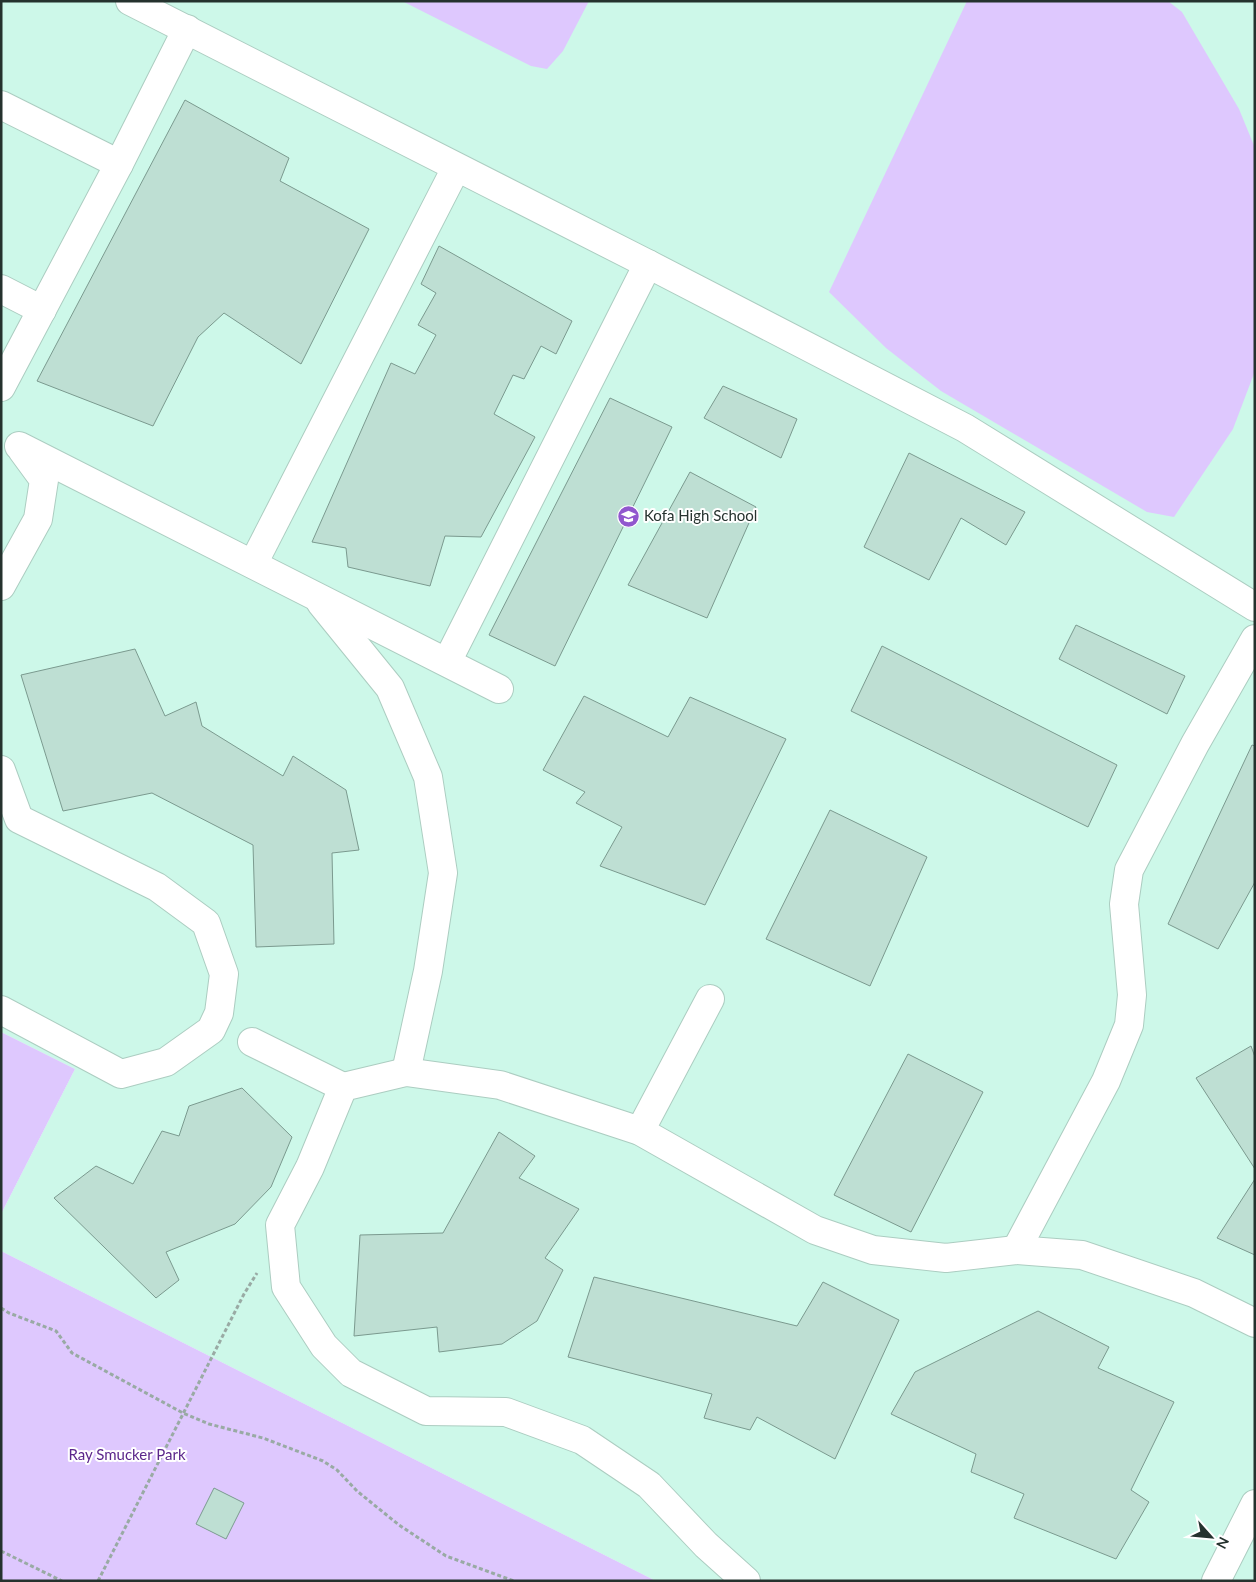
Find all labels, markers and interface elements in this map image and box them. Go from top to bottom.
school or university icon: Kofa High School [616,504,640,528]
place label: Kofa High School [644,506,757,524]
park label: Ray Smucker Park [69,1445,186,1463]
north arrow [1186,1512,1236,1562]
text: N [1213,1534,1233,1552]

